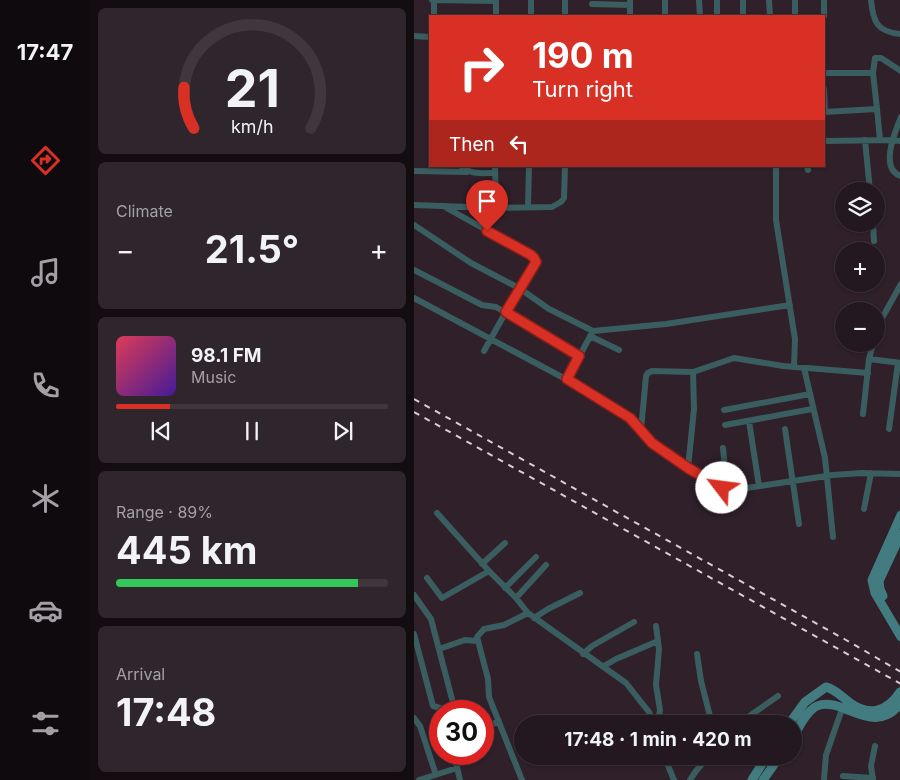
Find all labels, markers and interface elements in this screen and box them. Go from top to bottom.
text: 190 m [532,34,634,76]
icon: right [449,35,514,100]
text: 17:47 [17,39,73,65]
text: 21 [224,57,280,120]
text: Turn right [532,76,633,102]
text: km/h [231,116,273,137]
icon: left [505,130,533,158]
text: Then [449,133,495,156]
icon: directions [28,143,63,178]
pin [466,180,508,231]
map controls [835,182,885,352]
button: layers [835,182,885,232]
icon: arrive [473,187,501,215]
text: Climate [116,201,173,221]
text: 21.5° [205,226,299,272]
text: − [116,233,135,267]
text: + [369,233,388,267]
button: + [835,242,885,292]
icon: music [28,255,63,290]
button: − [835,302,885,352]
text: 98.1 FM [191,344,261,367]
text: Music [191,367,236,387]
icon: phone [28,368,63,403]
icon: previous [147,417,175,445]
icon: pause [238,417,266,445]
icon: next [329,417,357,445]
position arrow [695,461,747,513]
icon: climate [28,481,63,516]
text: Range · 89% [116,502,213,522]
text: 445 km [116,527,257,573]
icon: car [28,593,63,628]
text: Arrival [116,664,165,684]
text: 17:48 [116,689,216,735]
speed limit sign: 30 [429,700,494,765]
icon: filters [28,706,63,741]
text: 17:48 · 1 min · 420 m [564,728,752,751]

